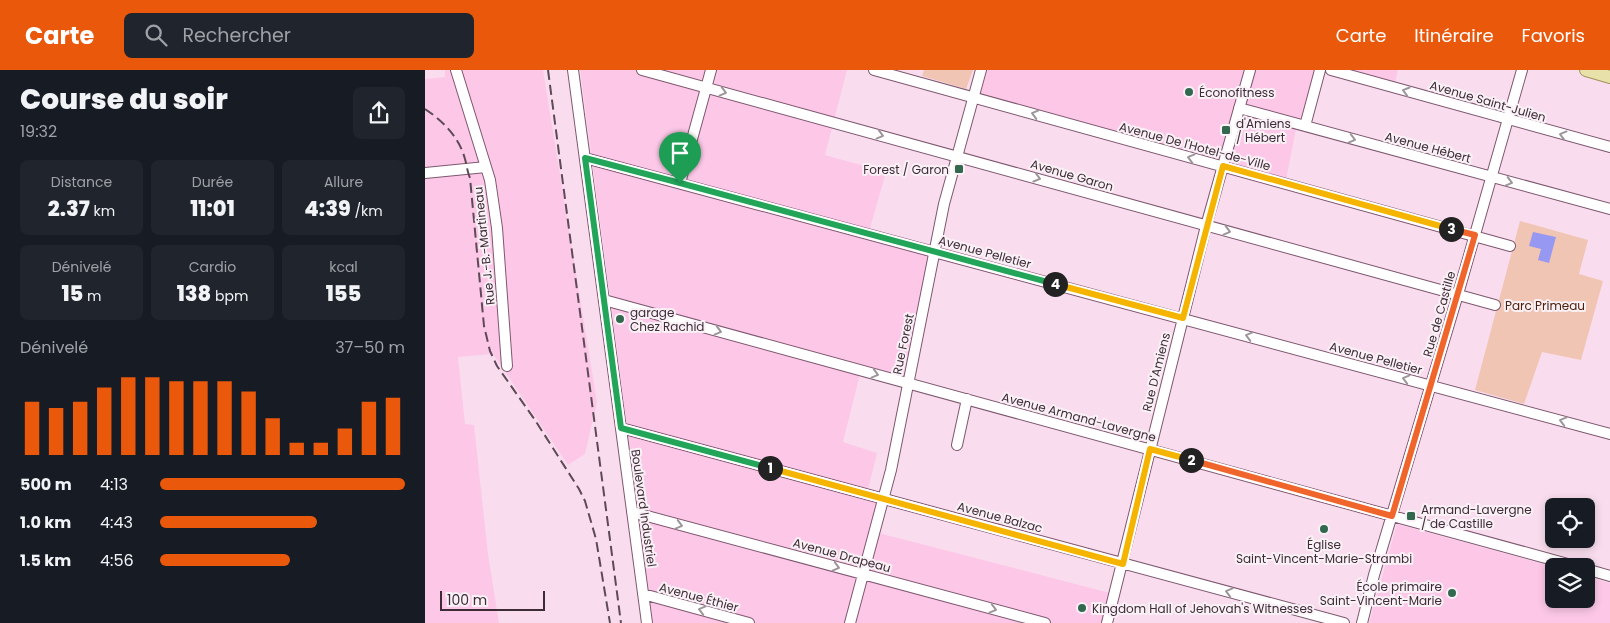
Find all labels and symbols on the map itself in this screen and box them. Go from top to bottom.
street label: Avenue Saint-Julien [1428,76,1548,126]
place label: Éconofitness [1199,84,1274,101]
one-way arrow [719,86,728,97]
marker: Éconofitness [1183,86,1195,98]
one-way arrow [1402,86,1411,97]
one-way arrow [1031,110,1039,120]
place label: d'Amiens / Hébert [1236,115,1291,146]
street label: Avenue De l'Hotel-de-Ville [1117,118,1273,174]
marker: d'Amiens / Hébert [1220,124,1232,136]
street label: Avenue Hébert [1383,127,1473,167]
one-way arrow [875,129,884,140]
one-way arrow [1559,130,1568,140]
pin [659,132,701,183]
one-way arrow [1348,133,1357,144]
one-way arrow [1188,153,1196,163]
street label: Avenue Garon [1029,155,1115,195]
place label: Forest / Garon [863,161,949,178]
marker: Forest / Garon [953,163,965,175]
one-way arrow [1032,173,1040,183]
one-way arrow [1505,176,1514,187]
street label: Rue J.-B.-Martineau [469,186,499,306]
pin: 3 [1439,216,1463,242]
one-way arrow [1222,226,1230,236]
street label: Avenue Pelletier [937,231,1034,273]
street label: Rue de Castille [1419,269,1459,359]
pin: 4 [1043,272,1067,296]
park label: Parc Primeau [1505,297,1585,314]
place label: garage Chez Rachid [630,304,705,335]
street label: Rue Forest [888,312,918,376]
marker: garage Chez Rachid [614,313,626,325]
one-way arrow [714,325,723,336]
street label: Rue D'Amiens [1138,331,1174,413]
one-way arrow [1246,332,1254,342]
street label: Avenue Pelletier [1328,337,1425,379]
one-way arrow [871,368,879,378]
one-way arrow [1402,374,1410,385]
street label: Avenue Armand-Lavergne [1000,388,1158,446]
one-way arrow [1558,416,1567,427]
street label: Boulevard Industriel [627,448,661,568]
pin: 2 [1179,448,1203,472]
pin: 1 [757,456,783,480]
street label: Avenue Balzac [956,497,1044,537]
place label: Armand-Lavergne / de Castille [1421,501,1532,532]
marker: Armand-Lavergne / de Castille [1405,510,1417,522]
one-way arrow [675,519,683,529]
marker: Église Saint-Vincent-Marie-Strambi [1318,523,1330,535]
street label: Avenue Drapeau [791,534,893,576]
place label: Église Saint-Vincent-Marie-Strambi [1236,536,1412,567]
one-way arrow [832,561,840,572]
street label: Avenue Éthier [658,578,741,616]
place label: École primaire Saint-Vincent-Marie [1320,578,1442,609]
marker: École primaire Saint-Vincent-Marie [1446,587,1458,599]
scale bar [440,588,545,611]
one-way arrow [1226,588,1234,598]
place label: Kingdom Hall of Jehovah's Witnesses [1092,600,1313,617]
marker: Kingdom Hall of Jehovah's Witnesses [1076,602,1088,614]
one-way arrow [988,603,997,614]
one-way arrow [698,606,706,616]

